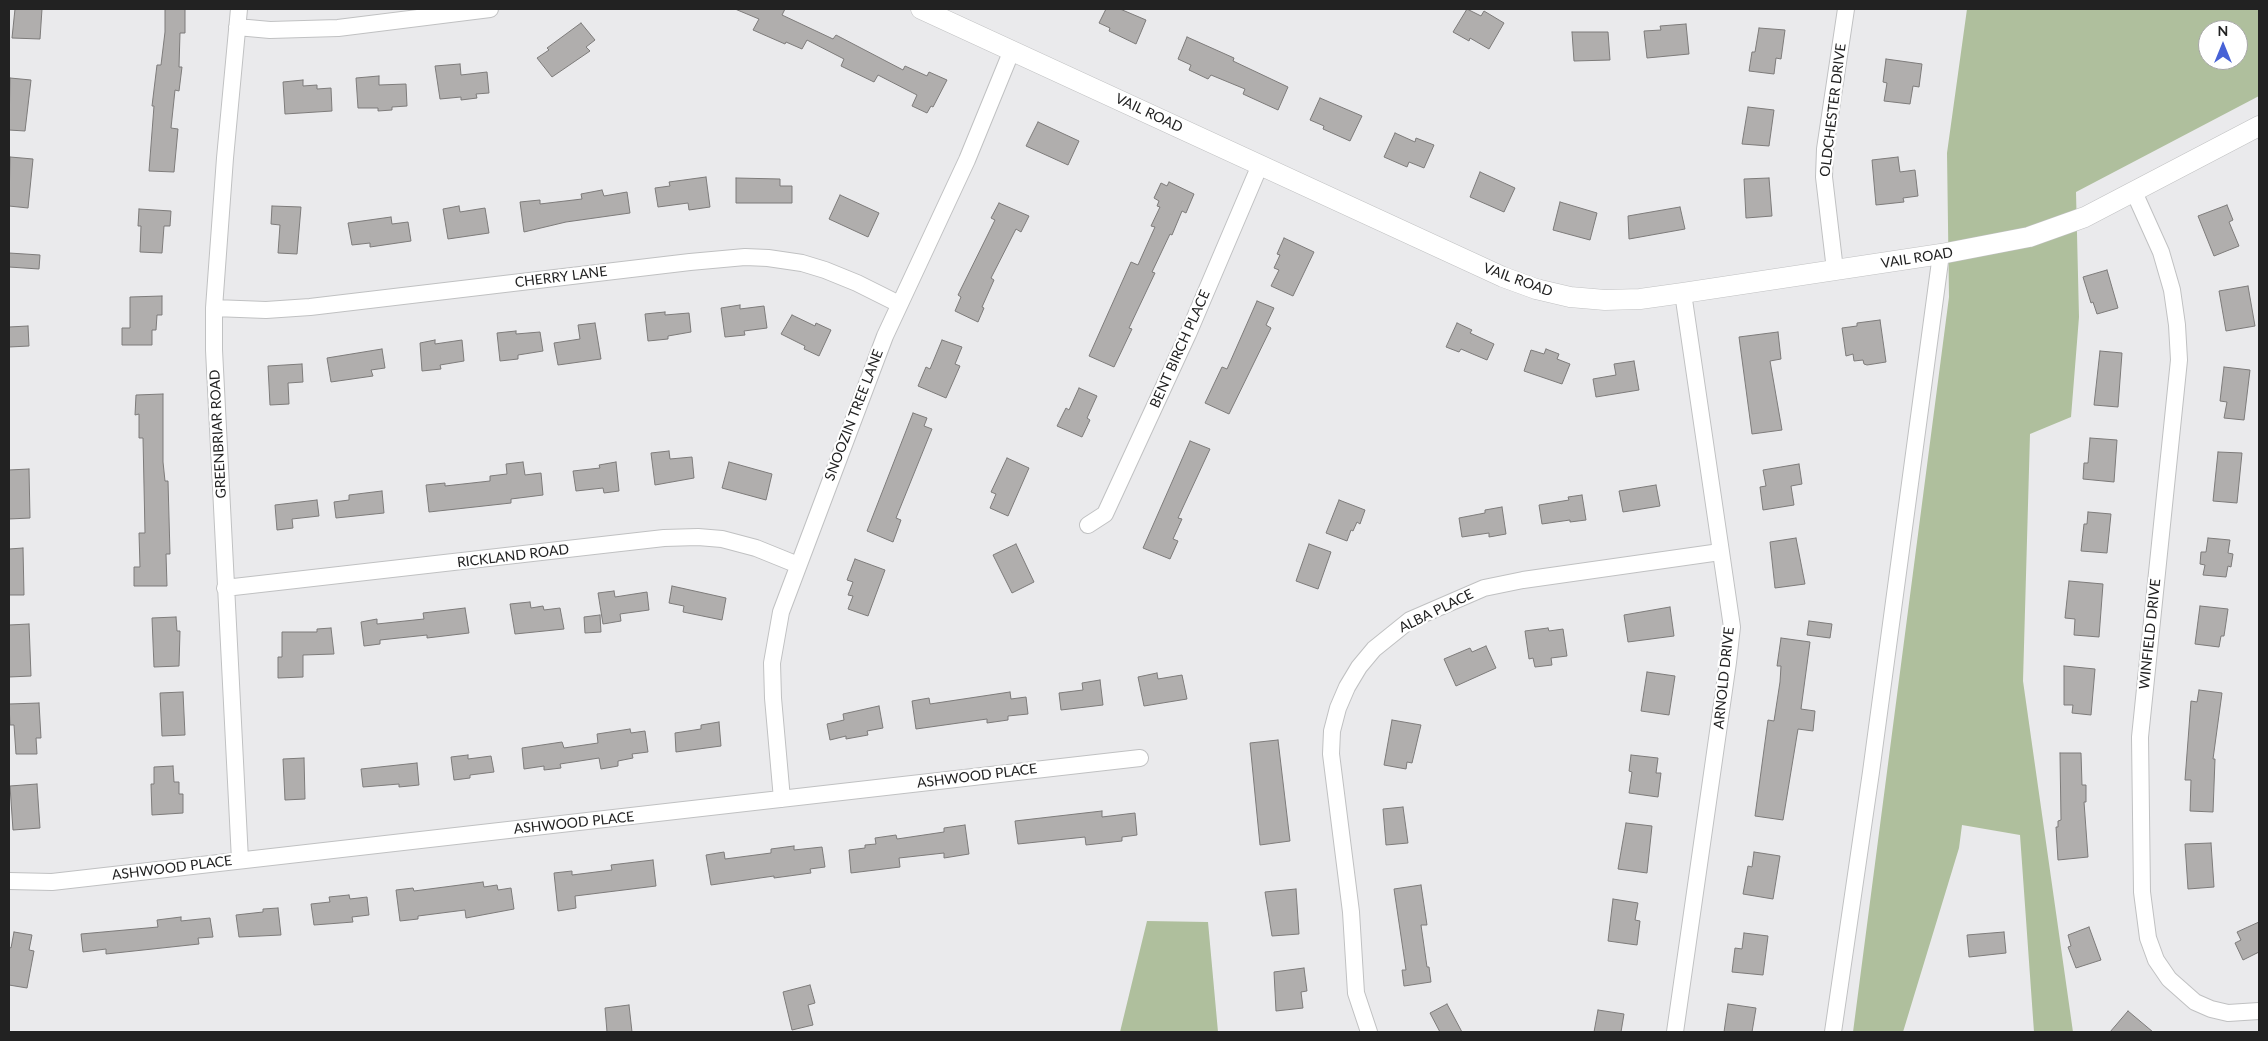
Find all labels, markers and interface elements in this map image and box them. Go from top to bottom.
north arrow [2198,20,2248,70]
text: N [2218,22,2228,39]
street label: OLDCHESTER DRIVE [1816,42,1850,178]
street label: VAIL ROAD [1113,90,1185,136]
street label: VAIL ROAD [1880,244,1954,272]
street label: VAIL ROAD [1481,260,1555,300]
street label: CHERRY LANE [514,263,608,291]
street label: BENT BIRCH PLACE [1146,287,1214,411]
street label: SNOOZIN TREE LANE [821,347,887,483]
street label: GREENBRIAR ROAD [206,369,230,499]
street label: RICKLAND ROAD [456,541,570,571]
street label: WINFIELD DRIVE [2136,578,2164,690]
street label: ALBA PLACE [1396,586,1476,636]
street label: ARNOLD DRIVE [1710,626,1738,730]
street label: ASHWOOD PLACE [916,760,1038,792]
street label: ASHWOOD PLACE [513,808,635,838]
street label: ASHWOOD PLACE [111,852,233,884]

